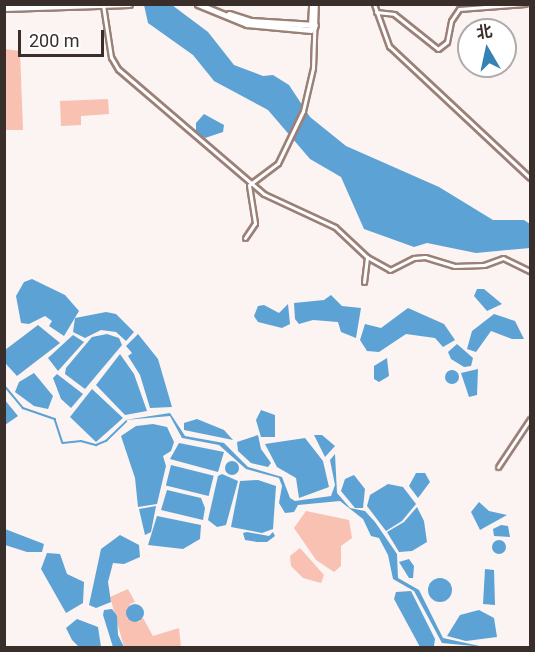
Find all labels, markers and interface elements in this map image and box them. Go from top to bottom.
scale bar [21,18,106,56]
north arrow [457,18,517,78]
text: 北 [475,21,494,42]
text: 200 m [29,30,80,51]

